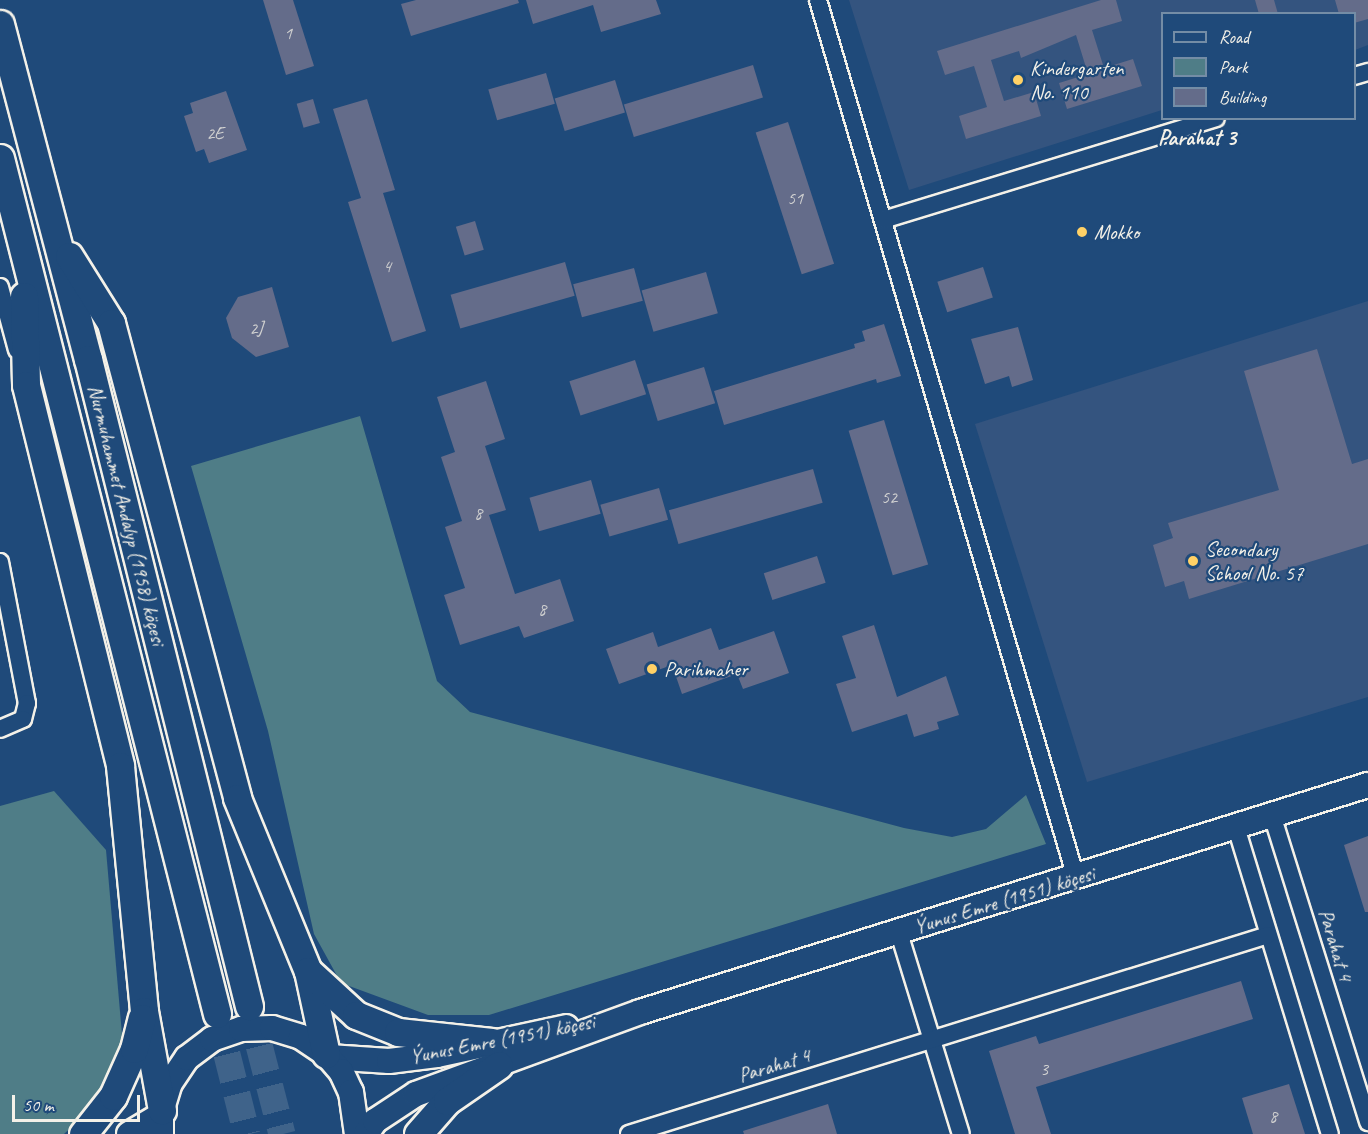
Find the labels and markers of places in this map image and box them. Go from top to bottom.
place label: Kindergarten No. 110 [1030,55,1124,105]
marker: Kindergarten No. 110 [1011,73,1025,87]
place label: Mokko [1094,219,1139,245]
marker: Mokko [1075,225,1089,239]
place label: Secondary School No. 57 [1205,536,1303,586]
marker: Secondary School No. 57 [1186,554,1200,568]
place label: Parihmaher [664,656,748,682]
marker: Parihmaher [645,662,659,676]

